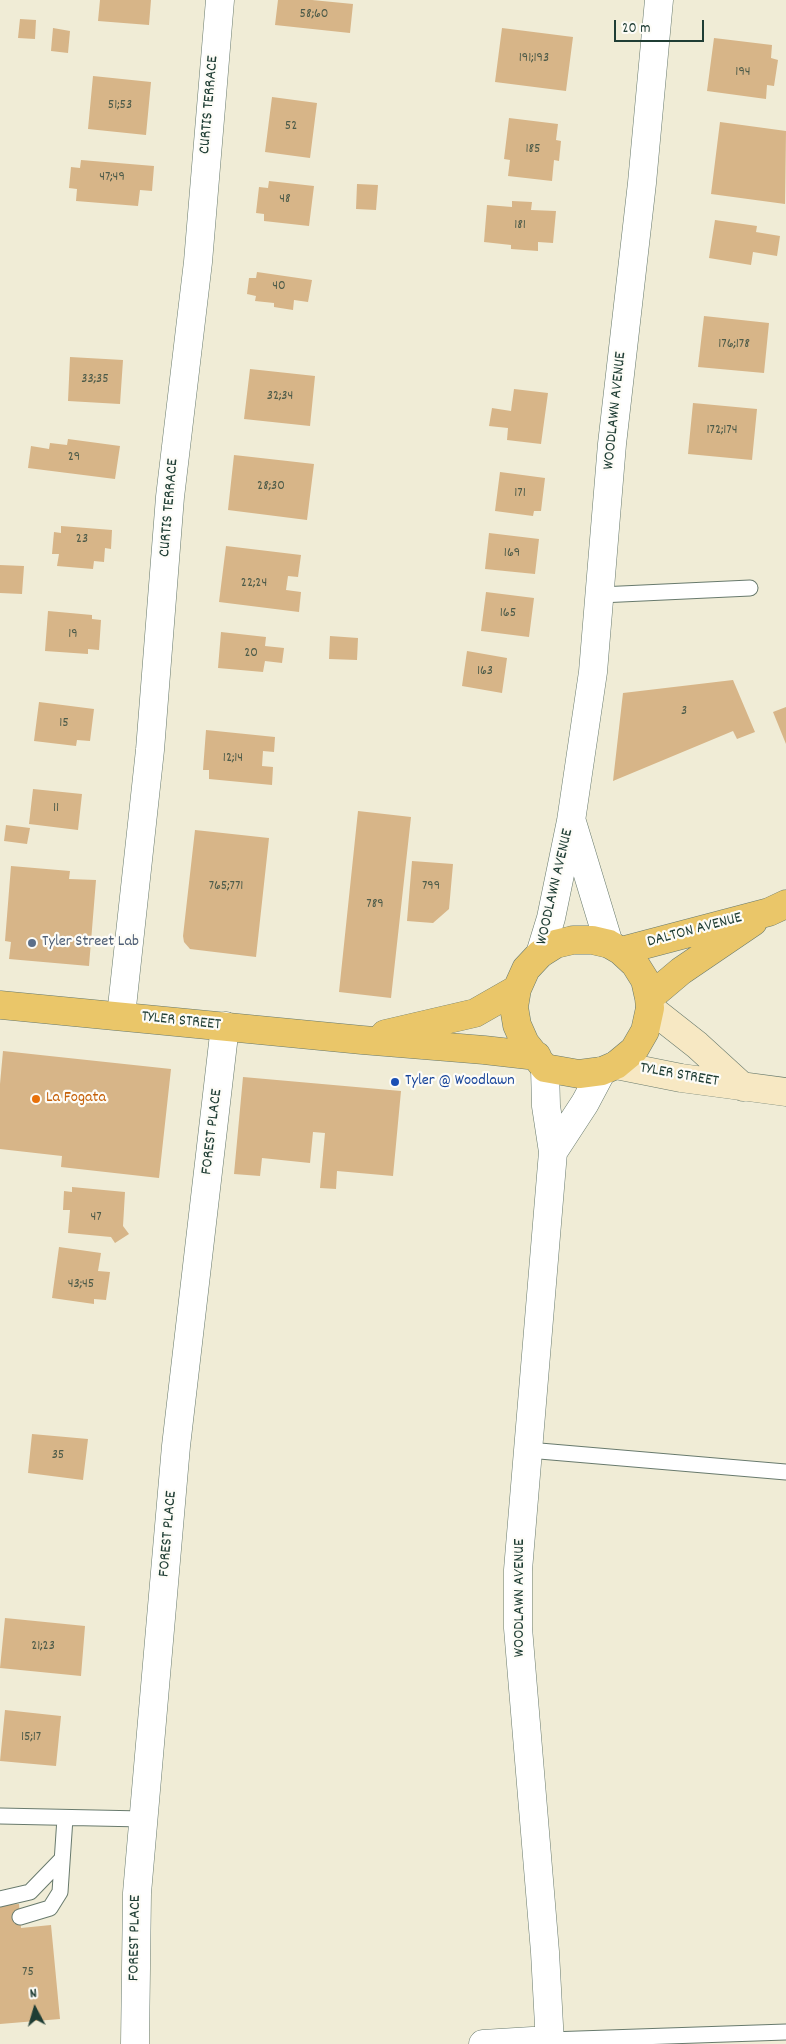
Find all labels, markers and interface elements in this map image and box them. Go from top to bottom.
house number: 58;60 [300,7,328,23]
scale bar [616,10,706,42]
text: 20 m [622,18,650,40]
house number: 191;193 [519,51,549,67]
street label: CURTIS TERRACE [196,55,224,155]
house number: 194 [735,65,751,81]
house number: 51;53 [108,98,132,114]
house number: 52 [285,119,297,135]
house number: 185 [525,142,541,158]
house number: 47;49 [99,170,125,186]
house number: 48 [279,192,291,208]
house number: 181 [514,218,526,234]
house number: 40 [272,279,286,295]
house number: 176;178 [718,337,750,353]
street label: WOODLAWN AVENUE [600,351,632,471]
house number: 33;35 [81,372,109,388]
house number: 32;34 [267,389,293,405]
house number: 172;174 [706,423,738,439]
house number: 29 [68,450,80,466]
street label: CURTIS TERRACE [156,458,184,558]
house number: 28;30 [257,479,285,495]
house number: 171 [514,486,526,502]
house number: 23 [76,532,88,548]
house number: 169 [504,546,520,562]
house number: 22;24 [241,576,267,592]
house number: 165 [500,606,516,622]
house number: 19 [68,627,78,643]
house number: 20 [244,646,258,662]
house number: 163 [477,664,493,680]
house number: 3 [681,704,687,720]
house number: 15 [59,716,69,732]
house number: 12;14 [223,751,243,767]
house number: 11 [53,801,59,817]
street label: WOODLAWN AVENUE [533,827,579,947]
house number: 765;771 [209,879,243,895]
house number: 799 [422,879,440,895]
house number: 789 [366,897,384,913]
street label: DALTON AVENUE [646,909,744,953]
place label: Tyler Street Lab [42,933,139,953]
marker: Tyler Street Lab [26,937,38,949]
street label: TYLER STREET [140,1008,222,1036]
street label: TYLER STREET [638,1060,720,1092]
place label: Tyler @ Woodlawn [405,1072,515,1092]
marker: Tyler @ Woodlawn [389,1076,401,1088]
street label: FOREST PLACE [198,1088,228,1176]
place label: La Fogata [46,1089,106,1109]
marker: La Fogata [30,1093,42,1105]
house number: 47 [90,1210,102,1226]
house number: 43;45 [68,1277,94,1293]
house number: 35 [52,1448,64,1464]
street label: FOREST PLACE [156,1490,182,1578]
street label: WOODLAWN AVENUE [511,1539,531,1657]
house number: 21;23 [31,1639,55,1655]
house number: 15;17 [21,1730,41,1746]
street label: FOREST PLACE [126,1895,146,1981]
house number: 75 [22,1965,34,1981]
north arrow [10,1984,60,2034]
text: N [29,1984,38,2004]

